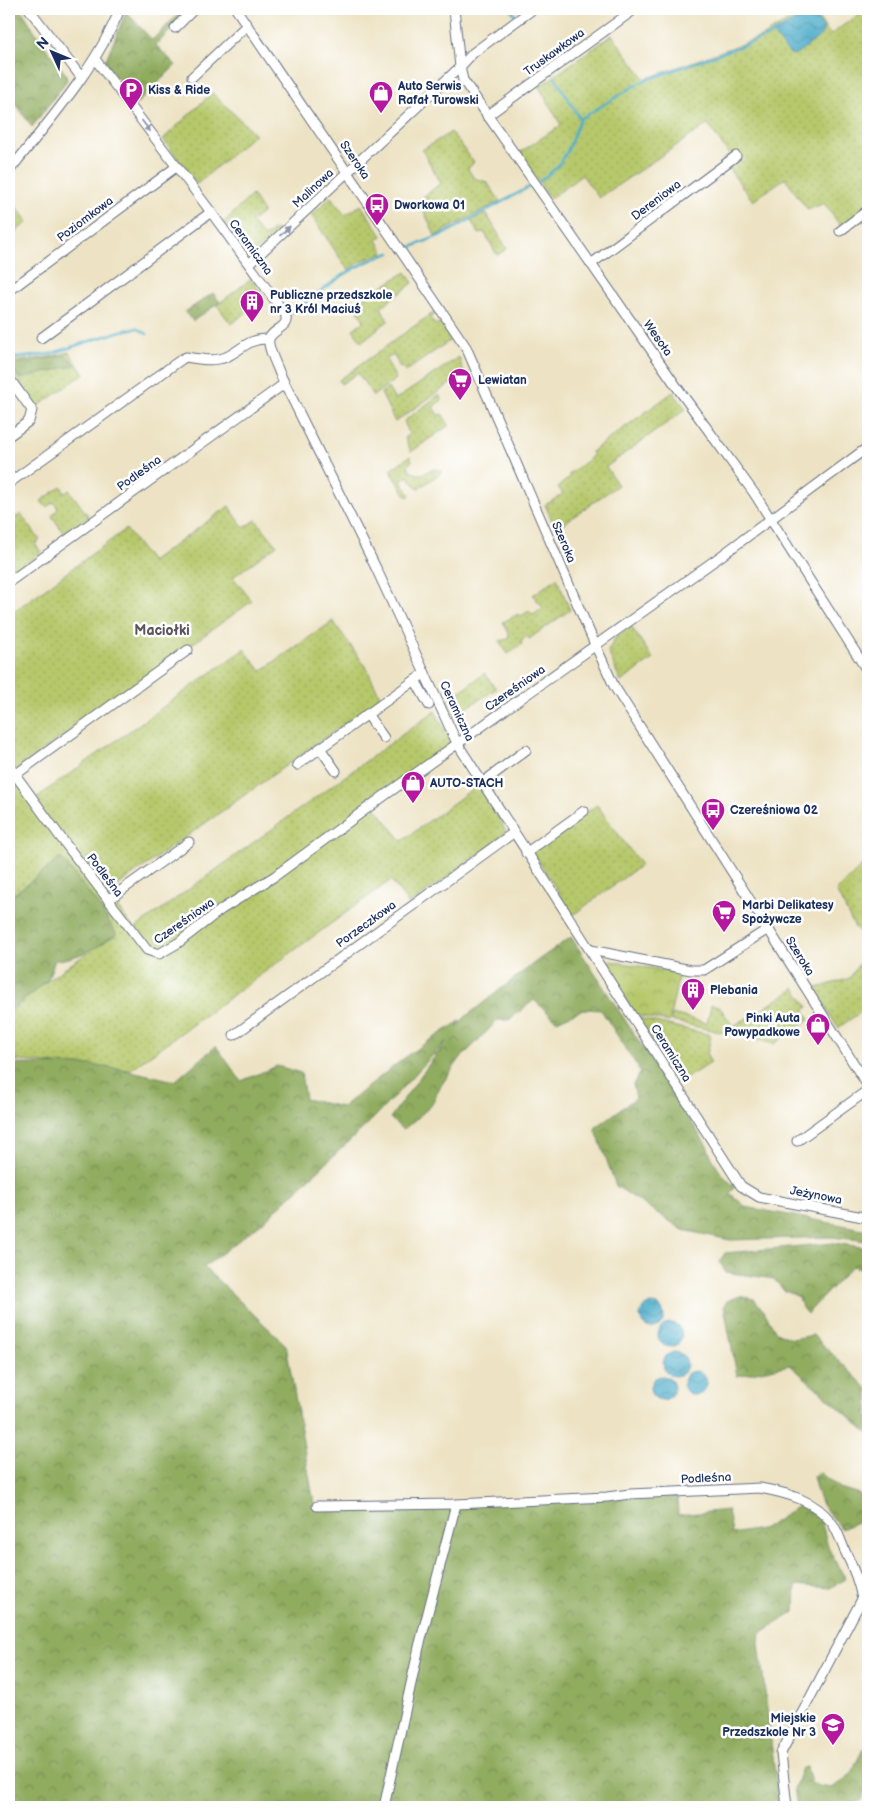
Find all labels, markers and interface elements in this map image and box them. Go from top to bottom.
street label: Truskawkowa [521,25,588,79]
north arrow [28,28,78,78]
text: N [33,34,53,53]
parking icon: Kiss & Ride [118,77,144,111]
place label: Auto Serwis Rafał Turowski [397,79,479,108]
shop icon: Auto Serwis Rafał Turowski [368,80,394,114]
place label: Kiss & Ride [148,83,210,98]
one-way arrow [140,119,151,132]
street label: Szeroka [336,138,373,183]
street label: Malinowa [290,165,337,211]
street label: Dereniowa [629,177,684,224]
bus stop icon: Dworkowa 01 [364,192,390,226]
street label: Poziomkowa [54,193,116,245]
place label: Dworkowa 01 [394,198,465,213]
street label: Ceramiczna [225,217,276,278]
one-way arrow [278,225,290,237]
place label: Publiczne przedszkole nr 3 Król Maciuś [270,288,392,317]
building icon: Publiczne przedszkole nr 3 Król Maciuś [239,289,265,323]
street label: Wesoła [640,317,675,359]
supermarket icon: Lewiatan [447,367,473,401]
place label: Lewiatan [478,373,527,388]
street label: Podleśna [114,452,164,494]
street label: Szeroka [548,519,579,565]
district label: Maciołki [134,622,190,639]
street label: Czereśniowa [482,662,549,715]
street label: Ceramiczna [436,679,477,744]
shop icon: AUTO-STACH [400,770,426,804]
place label: AUTO-STACH [429,776,503,791]
bus stop icon: Czereśniowa 02 [700,797,726,831]
place label: Czereśniowa 02 [730,803,819,818]
street label: Podleśna [83,851,126,900]
street label: Czereśniowa [151,895,218,948]
street label: Porzeczkowa [333,898,399,951]
place label: Marbi Delikatesy Spożywcze [742,898,834,927]
supermarket icon: Marbi Delikatesy Spożywcze [711,899,737,933]
street label: Szeroka [782,934,818,979]
building icon: Plebania [680,977,706,1011]
place label: Plebania [710,983,758,998]
place label: Pinki Auta Powypadkowe [724,1011,800,1040]
shop icon: Pinki Auta Powypadkowe [805,1012,831,1046]
street label: Ceramiczna [647,1022,694,1085]
street label: Jeżynowa [789,1183,843,1208]
street label: Podleśna [680,1470,732,1487]
place label: Miejskie Przedszkole Nr 3 [722,1711,816,1740]
school or university icon: Miejskie Przedszkole Nr 3 [820,1712,846,1746]

